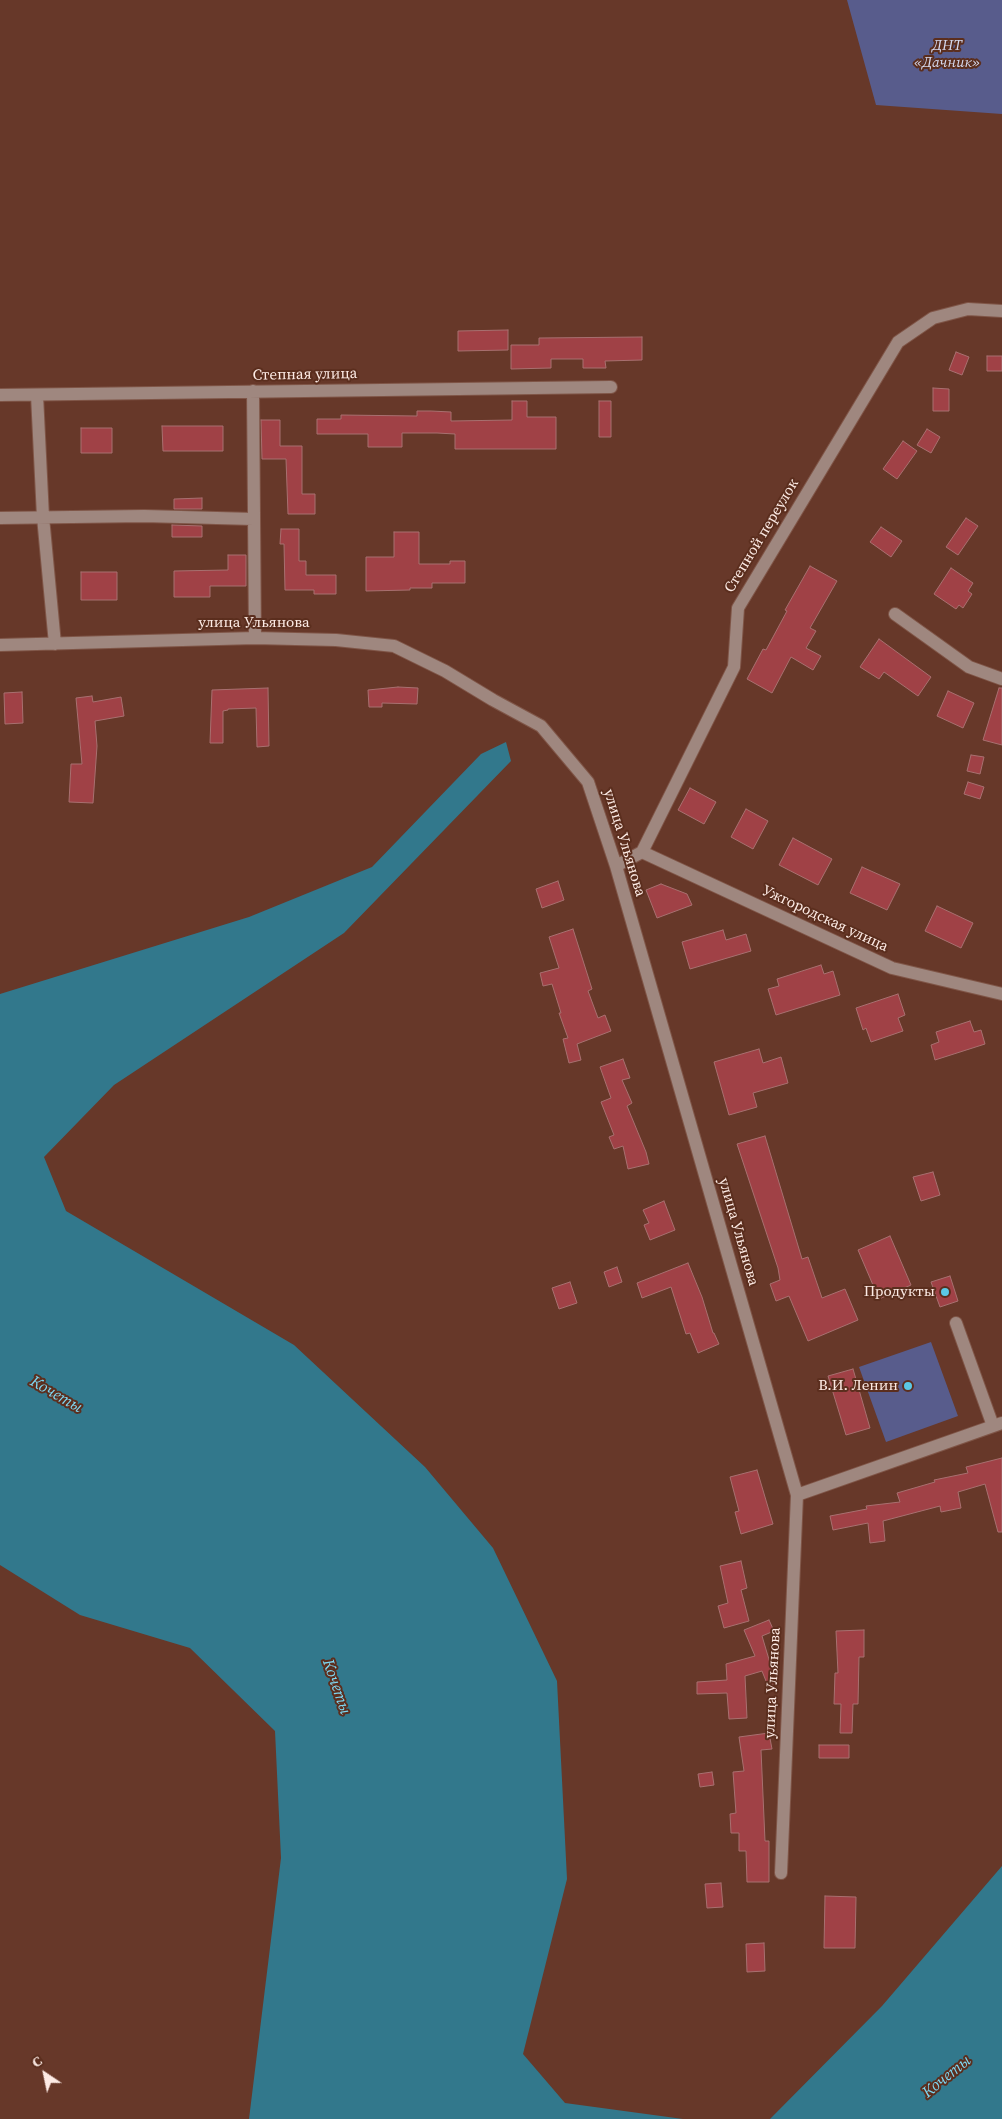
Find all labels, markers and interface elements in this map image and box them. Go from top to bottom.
park label: ДНТ «Дачник» [914,37,980,72]
street label: Степная улица [253,365,357,385]
street label: Степной переулок [721,476,803,596]
street label: улица Ульянова [198,614,310,632]
street label: улица Ульянова [599,787,649,899]
street label: Ужгородская улица [759,882,891,956]
street label: улица Ульянова [714,1176,762,1288]
place label: Продукты [864,1283,935,1301]
marker: Продукты [939,1286,951,1298]
water label: Кочеты [26,1372,86,1418]
place label: В.И. Ленин [818,1377,898,1395]
marker: В.И. Ленин [902,1380,914,1392]
street label: улица Ульянова [761,1627,785,1739]
water label: Кочеты [318,1657,354,1717]
north arrow [20,2049,70,2099]
text: С [27,2051,46,2072]
water label: Кочеты [919,2052,975,2102]

